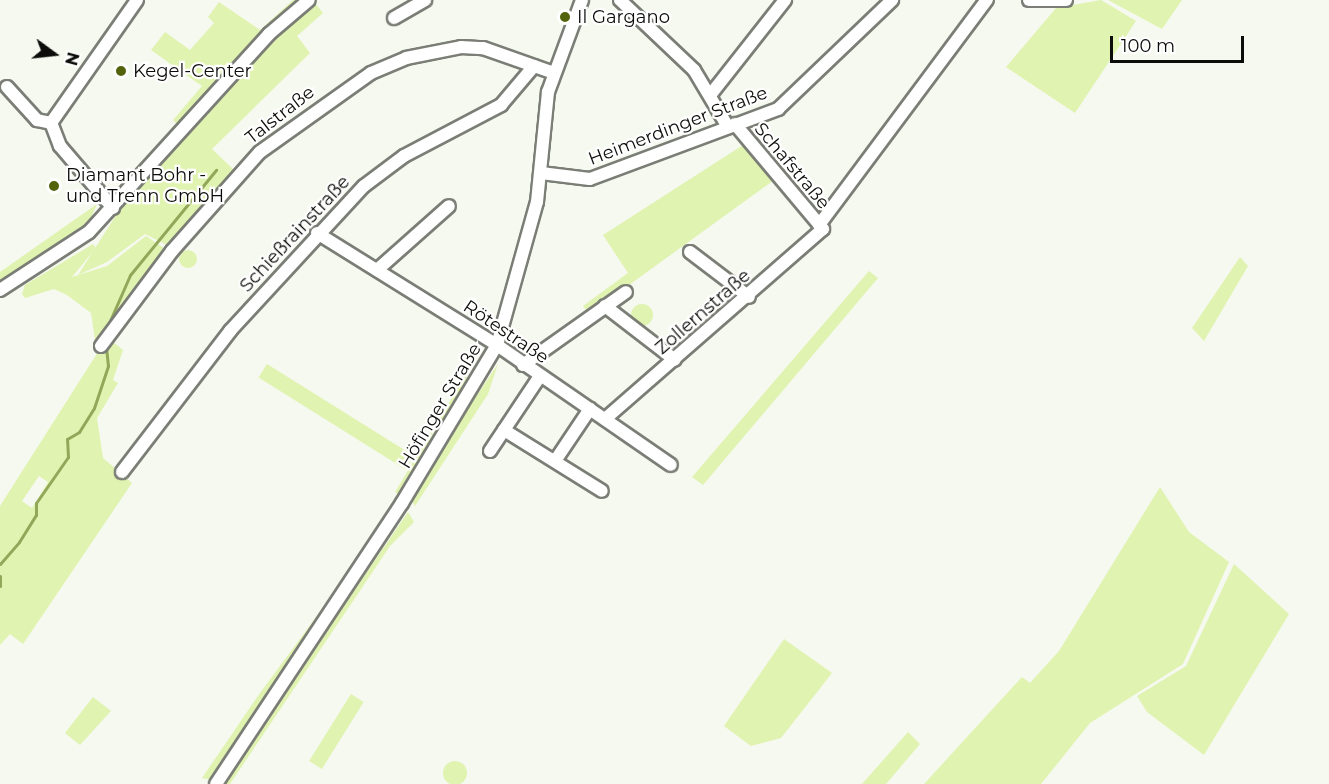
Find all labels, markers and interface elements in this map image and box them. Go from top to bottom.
place label: Il Gargano [577,6,670,28]
marker: Il Gargano [558,10,572,24]
north arrow [24,24,84,84]
scale bar [1113,24,1246,62]
text: 100 m [1121,35,1175,57]
text: N [61,50,83,67]
place label: Kegel-Center [133,60,252,82]
marker: Kegel-Center [114,64,128,78]
street label: Talstraße [241,81,319,149]
street label: Heimerdinger Straße [585,82,771,170]
street label: Schafstraße [750,118,834,214]
place label: Diamant Bohr - und Trenn GmbH [66,165,224,207]
street label: Schießrainstraße [236,171,354,297]
marker: Diamant Bohr - und Trenn GmbH [47,179,61,193]
street label: Zollernstraße [651,265,755,359]
street label: Rötestraße [459,296,553,368]
street label: Höfinger Straße [394,339,486,473]

